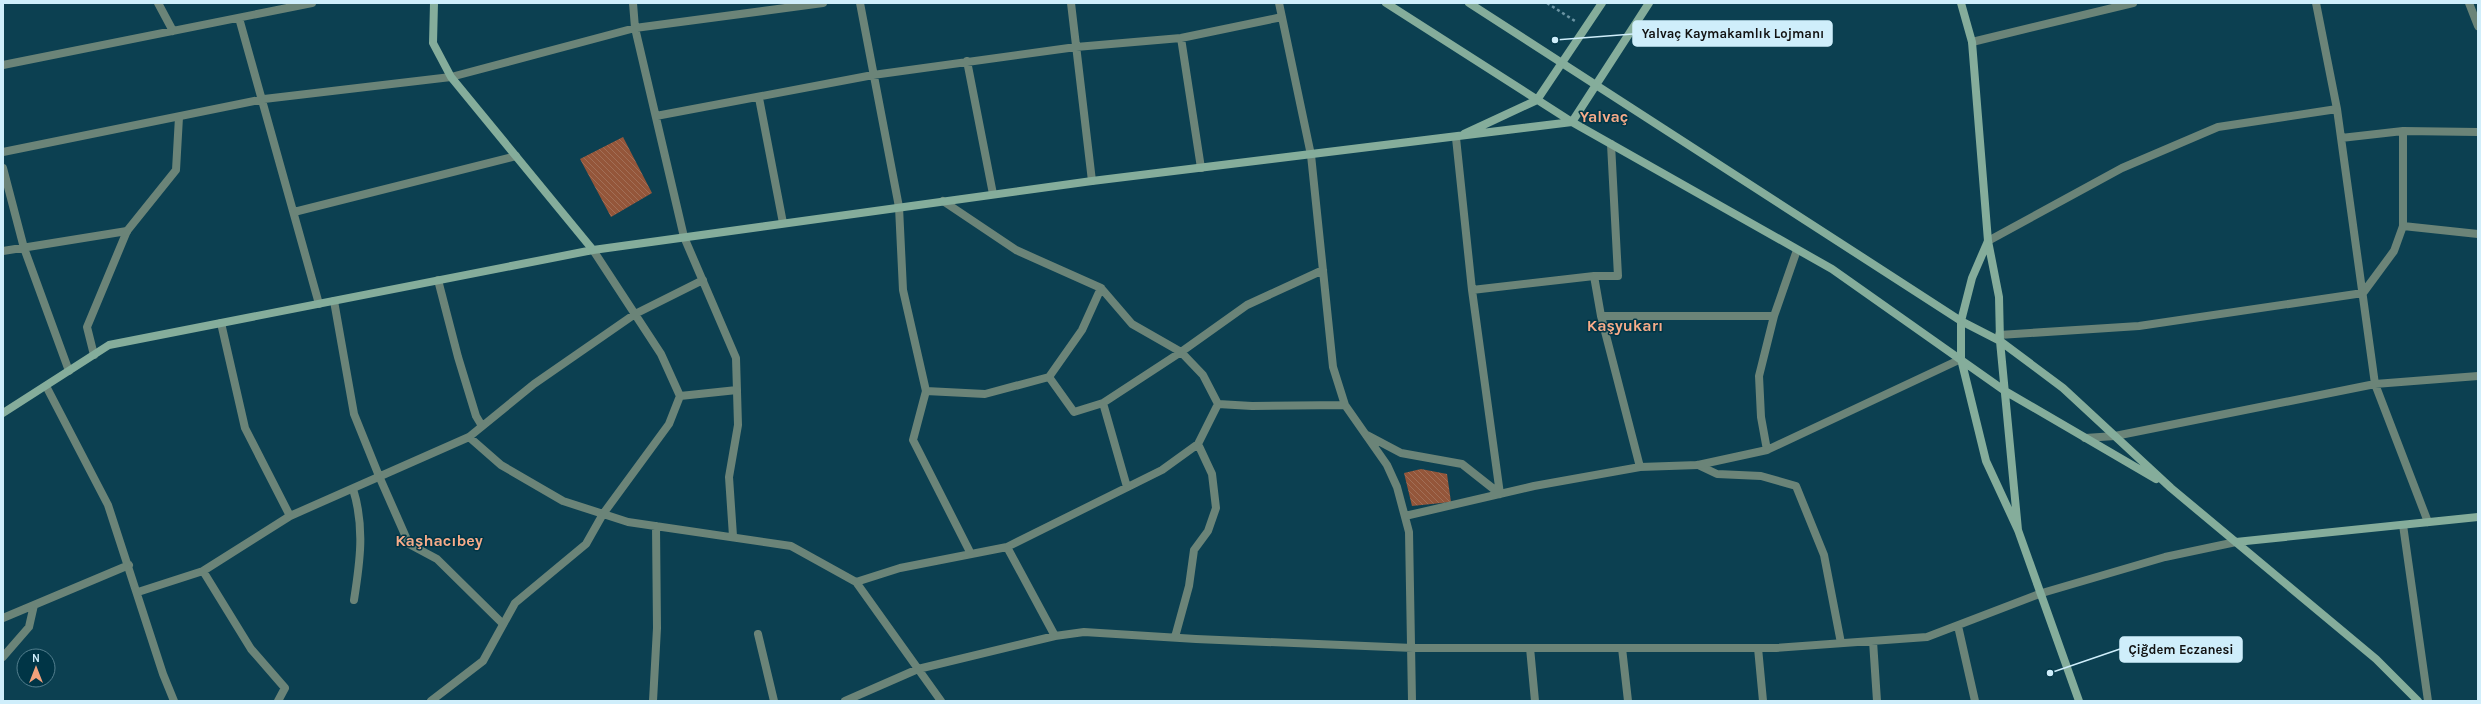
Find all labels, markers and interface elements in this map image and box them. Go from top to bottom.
callout: Yalvaç Kaymakamlık Lojmanı [1633,21,1832,46]
text: Yalvaç Kaymakamlık Lojmanı [1642,26,1824,41]
district label: Yalvaç [1580,107,1628,126]
district label: Kaşyukarı [1587,316,1663,335]
district label: Kaşhacıbey [395,531,483,550]
callout: Çiğdem Eczanesi [2120,637,2242,662]
text: Çiğdem Eczanesi [2128,642,2234,657]
north arrow [16,648,56,688]
text: N [32,652,40,665]

